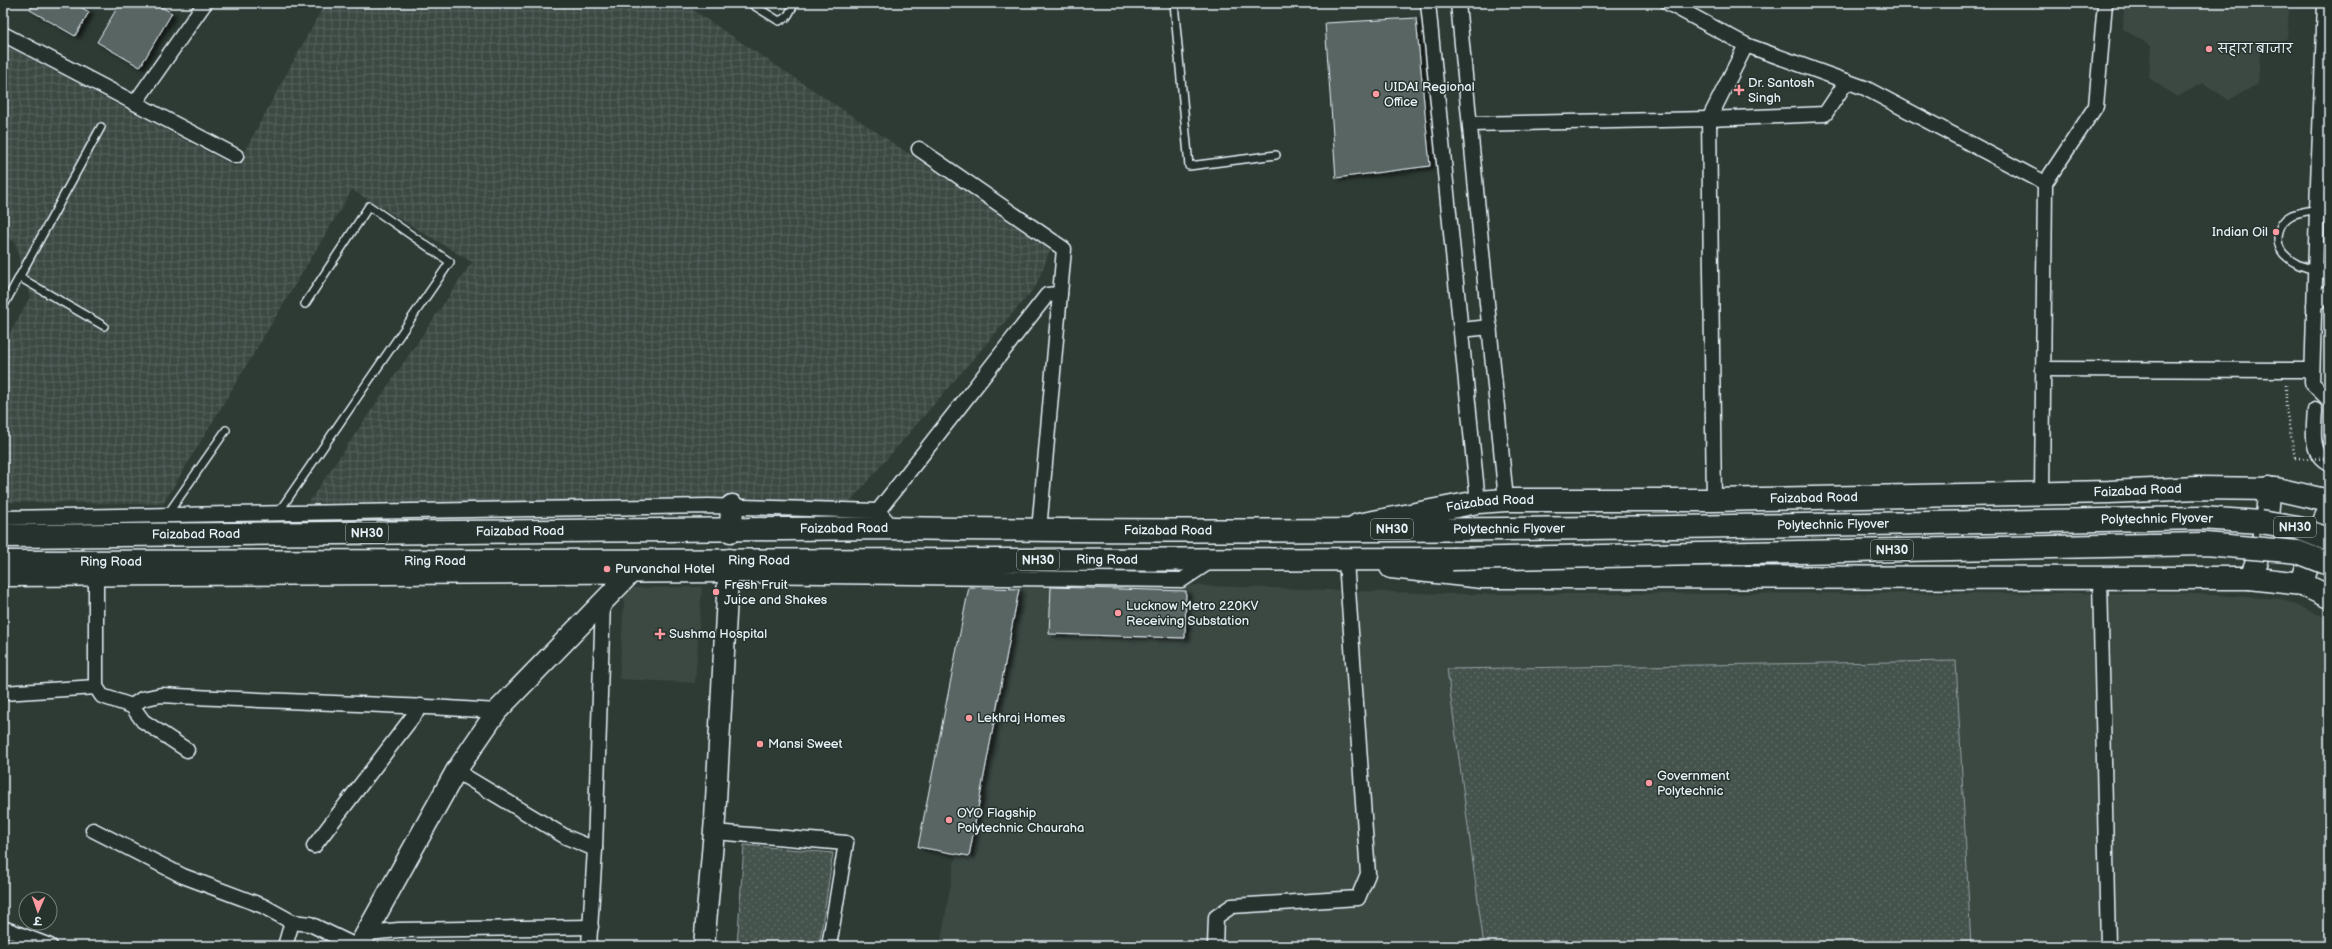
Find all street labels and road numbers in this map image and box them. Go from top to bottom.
street label: Faizabad Road [2093,481,2182,500]
street label: Faizabad Road [1769,489,1858,507]
street label: Faizabad Road [1445,492,1534,516]
street label: Polytechnic Flyover [2101,510,2214,528]
street label: Polytechnic Flyover [1777,516,1889,534]
road number: NH30 [2274,517,2316,537]
road number: NH30 [1371,519,1413,539]
street label: Faizabad Road [800,520,888,537]
street label: Polytechnic Flyover [1453,520,1565,538]
street label: Faizabad Road [1124,522,1212,539]
road number: NH30 [346,523,388,543]
street label: Faizabad Road [476,523,564,540]
street label: Faizabad Road [152,526,240,543]
road number: NH30 [1871,540,1913,560]
road number: NH30 [1017,550,1059,570]
street label: Ring Road [728,552,790,568]
street label: Ring Road [1076,552,1138,568]
street label: Ring Road [404,553,466,569]
street label: Ring Road [80,554,142,570]

